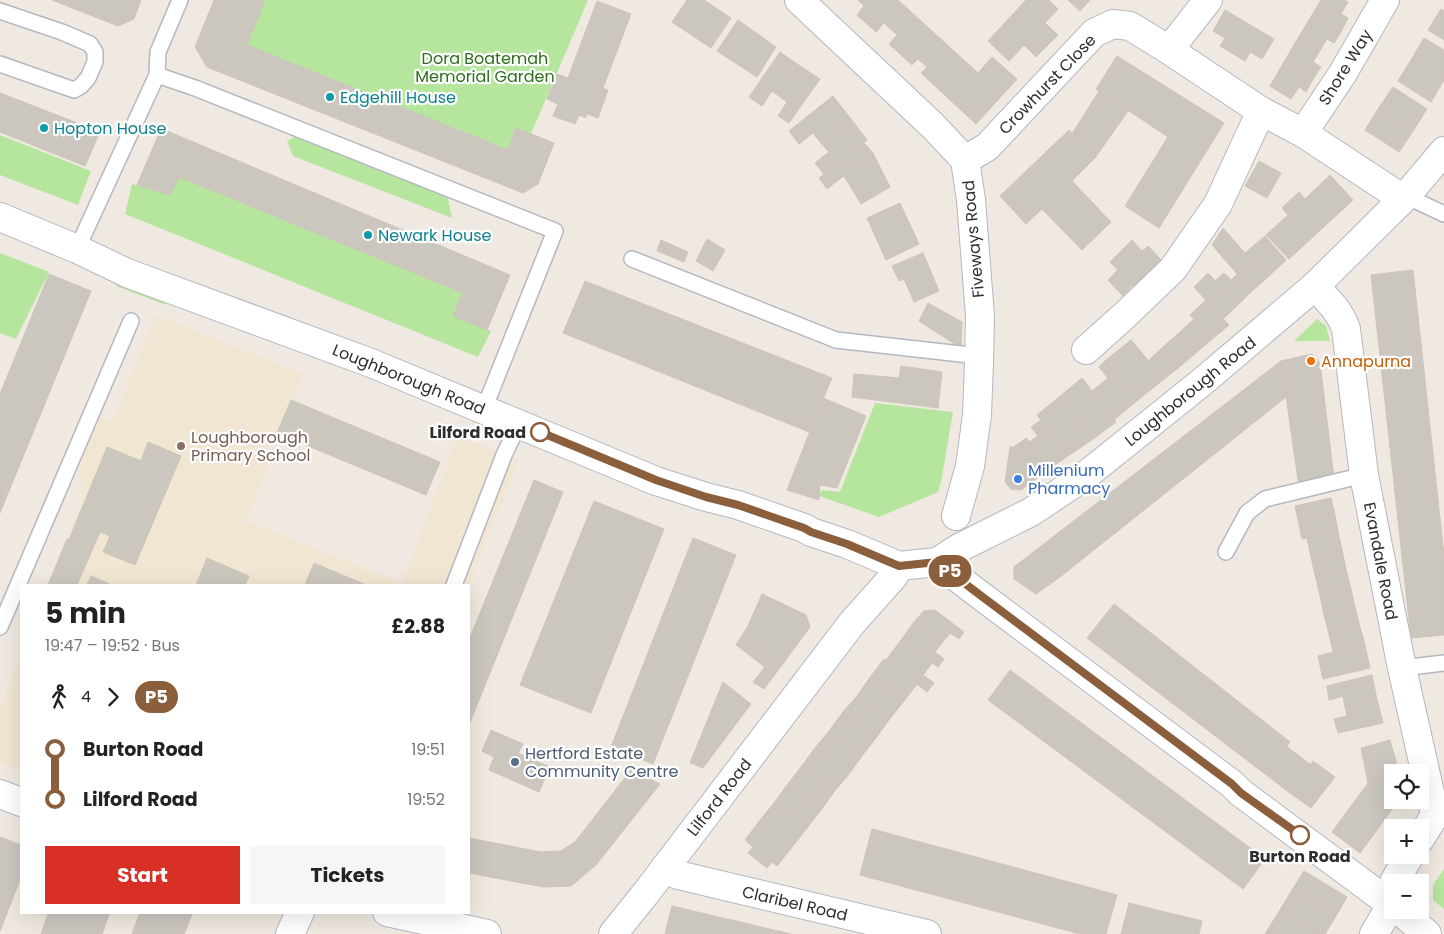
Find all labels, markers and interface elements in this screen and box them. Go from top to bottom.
street label: Shore Way [1313,25,1378,110]
street label: Crowhurst Close [993,29,1101,140]
park label: Dora Boatemah Memorial Garden [415,47,555,88]
place label: Edgehill House [340,86,456,109]
marker: Edgehill House [324,91,336,103]
place label: Hopton House [54,117,167,140]
marker: Hopton House [38,122,50,134]
street label: Fiveways Road [957,179,990,299]
place label: Newark House [378,224,491,247]
marker: Newark House [362,229,374,241]
street label: Loughborough Road [1120,331,1261,452]
street label: Loughborough Road [329,338,489,421]
place label: Annapurna [1321,350,1411,373]
marker: Annapurna [1305,355,1317,367]
place label: Lilford Road [430,421,526,444]
marker: Lilford Road [530,422,550,442]
place label: Loughborough Primary School [191,426,310,467]
marker: Loughborough Primary School [175,440,187,452]
place label: Millenium Pharmacy [1028,459,1110,500]
marker: Millenium Pharmacy [1012,473,1024,485]
street label: Evandale Road [1358,500,1403,622]
line badge: P5 [928,555,972,587]
text: P5 [939,558,961,583]
text: 5 min [45,594,126,633]
text: £2.88 [392,613,445,640]
text: 19:47 – 19:52 · Bus [45,634,180,657]
icon: walk [45,683,73,711]
icon: forward [99,683,127,711]
text: P5 [145,684,168,709]
text: 4 [81,685,91,708]
text: Burton Road [83,736,203,763]
text: 19:51 [411,738,445,761]
place label: Hertford Estate Community Centre [525,742,678,783]
street label: Lilford Road [682,754,757,841]
marker: Hertford Estate Community Centre [509,756,521,768]
map controls [1384,764,1429,919]
button: locate [1384,764,1429,809]
text: Lilford Road [83,786,198,813]
text: 19:52 [407,788,445,811]
button: + [1384,819,1429,864]
marker: Burton Road [1290,825,1310,845]
place label: Burton Road [1249,845,1351,868]
button: Start [45,846,240,904]
button: Tickets [250,846,445,904]
button: − [1384,874,1429,919]
street label: Claribel Road [740,880,850,927]

